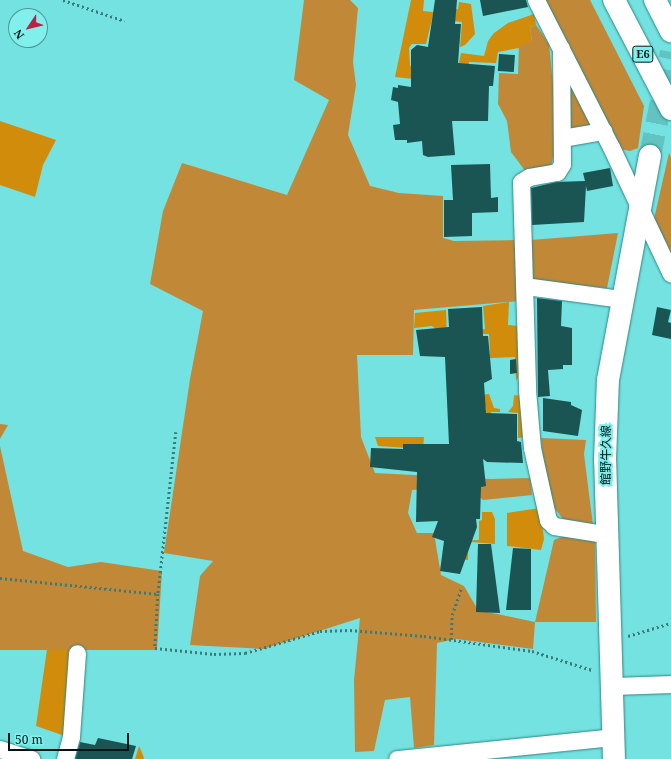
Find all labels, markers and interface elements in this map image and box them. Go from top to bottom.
north arrow [8,8,48,48]
text: N [10,27,27,42]
road number: E6 [632,45,654,63]
street label: 館野牛久線 [599,425,613,485]
scale bar [10,725,131,751]
text: 50 m [15,731,43,748]

